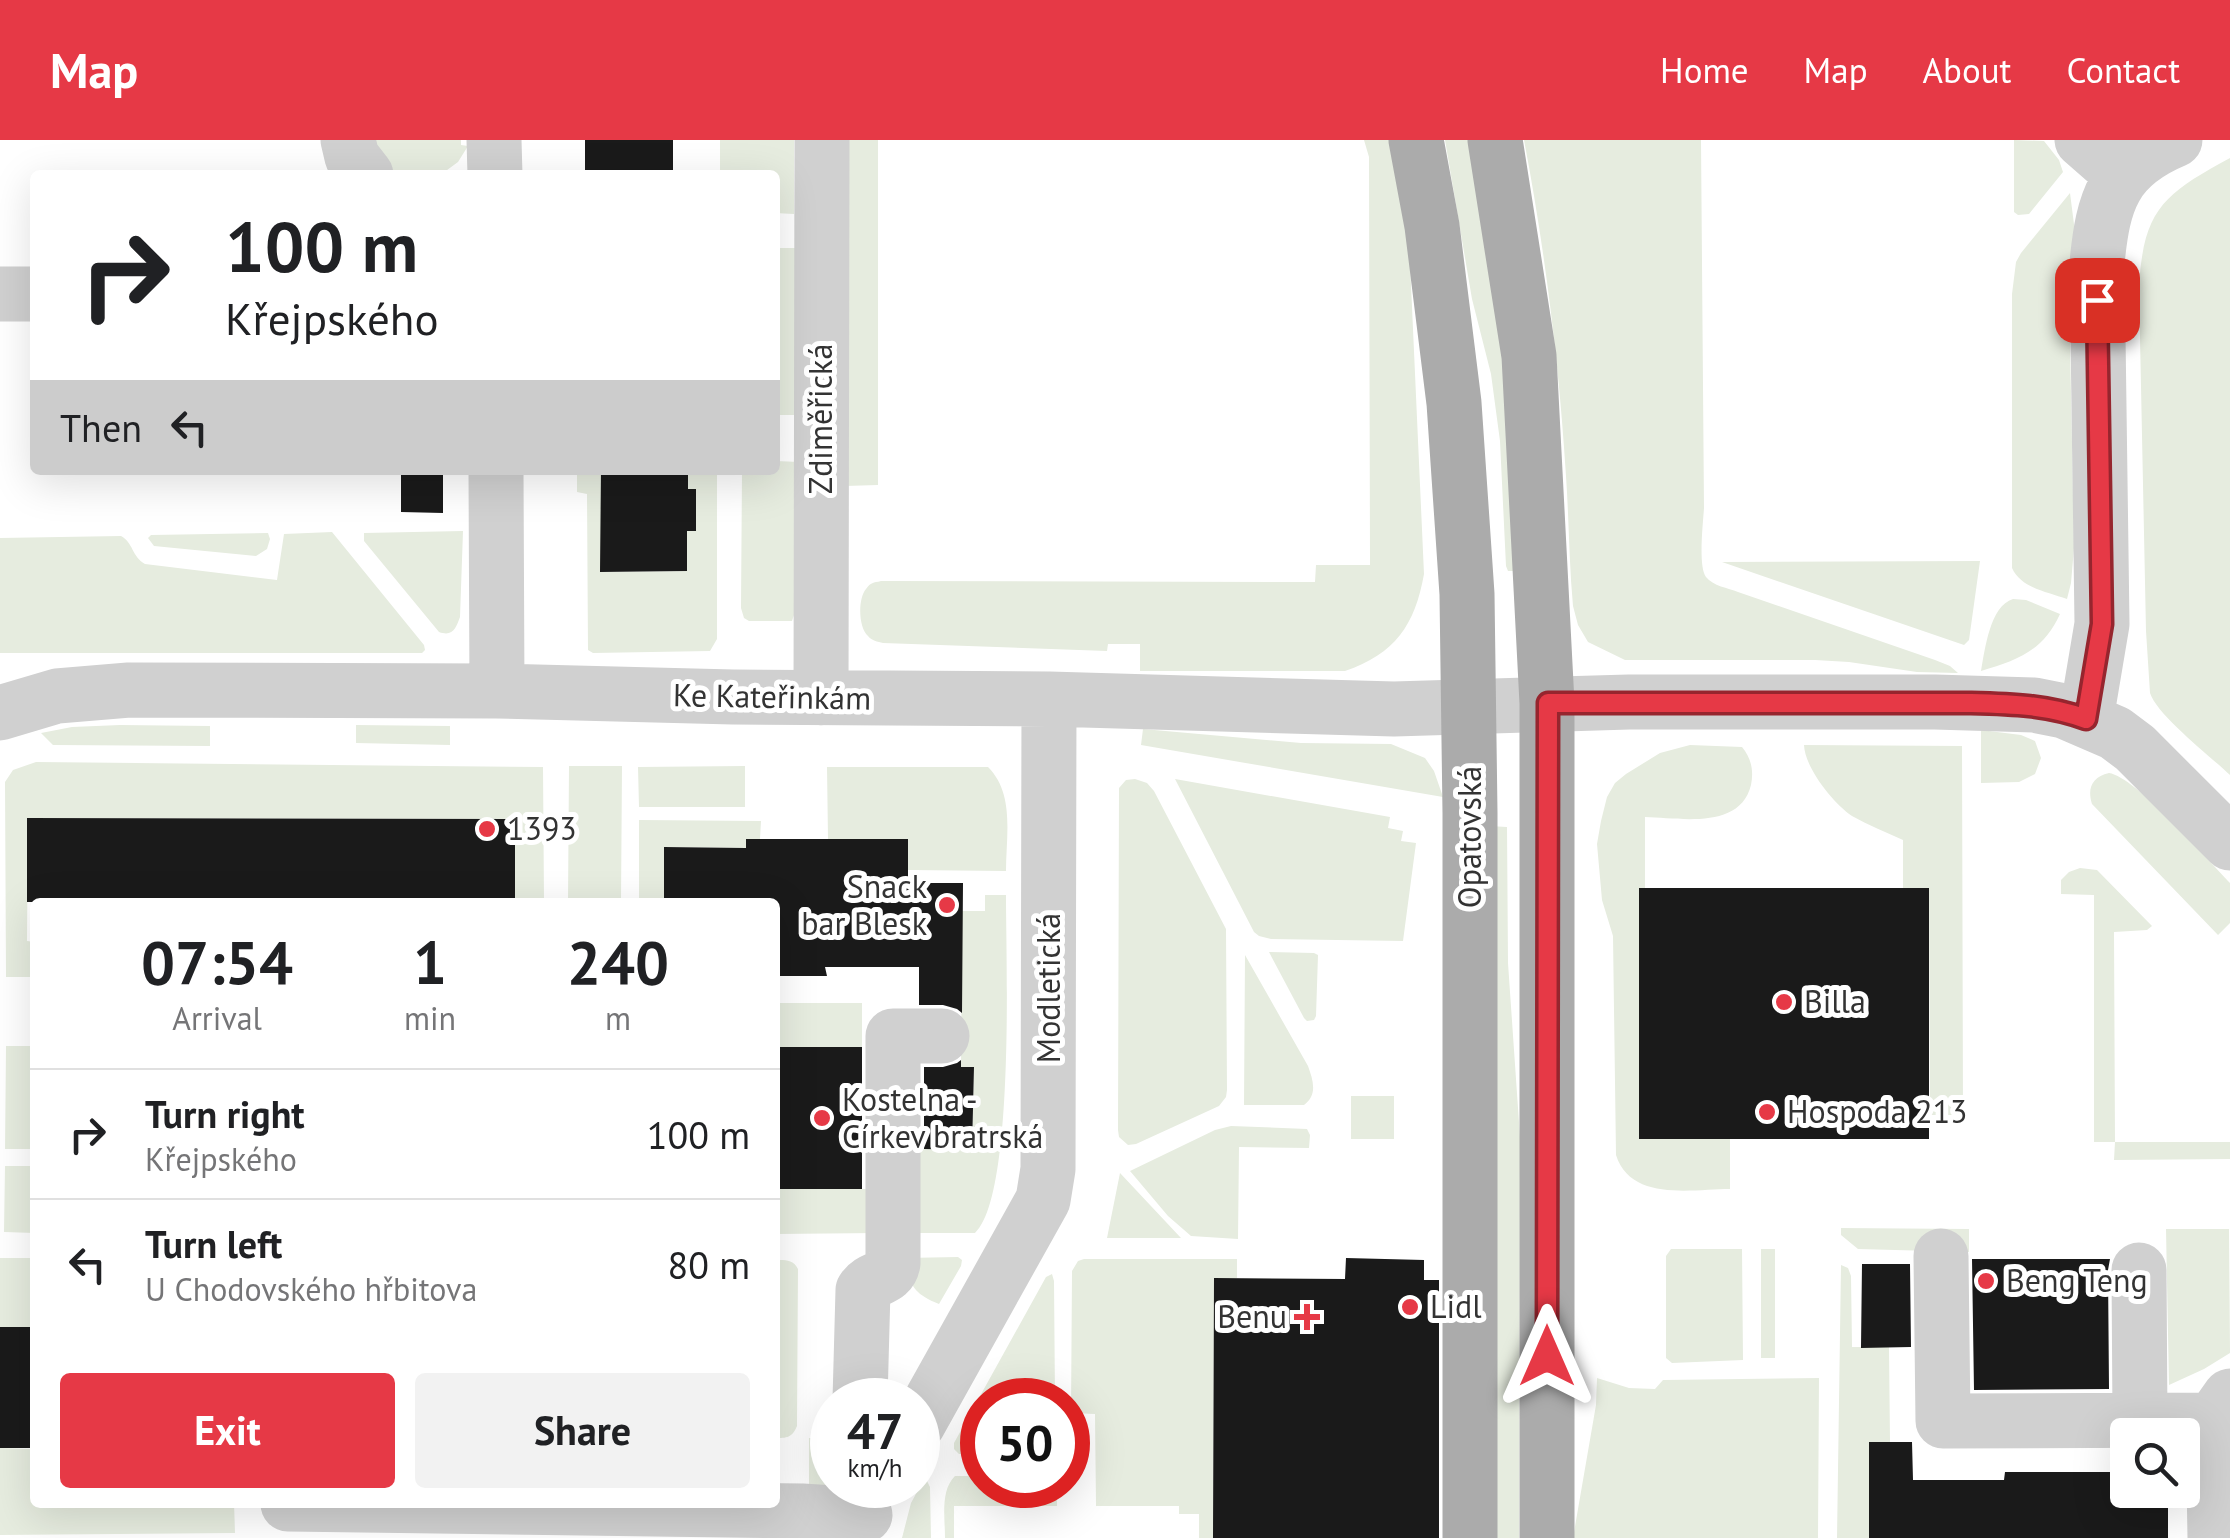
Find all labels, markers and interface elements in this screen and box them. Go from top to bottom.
text: Map [50,39,138,101]
text: Home [1660,47,1749,93]
text: Map [1804,47,1868,93]
text: About [1923,47,2011,93]
text: Contact [2066,47,2180,93]
text: 100 m [225,201,418,291]
icon: right [60,210,190,340]
pin [2055,258,2140,343]
icon: arrive [2070,273,2125,328]
text: Křejpského [225,289,439,347]
street label: Zdiměřická [799,344,841,494]
icon: left [162,400,217,455]
text: Then [60,403,142,452]
street label: Ke Kateřinkám [673,673,871,719]
street label: Opatovská [1448,766,1490,908]
place label: 1393 [507,807,577,849]
marker: 1393 [476,818,498,840]
place label: Snack bar Blesk [801,865,928,944]
marker: Snack bar Blesk [936,894,958,916]
street label: Modletická [1027,913,1069,1063]
text: 07:54 [141,923,293,1001]
text: 1 [413,923,447,1001]
text: 240 [567,923,669,1001]
place label: Billa [1804,980,1866,1022]
marker: Billa [1773,991,1795,1013]
text: Arrival [172,997,262,1039]
text: min [404,997,456,1039]
text: m [605,997,631,1039]
place label: Kostelna - Církev bratrská [842,1078,1043,1157]
text: Turn right [145,1089,305,1138]
place label: Hospoda 213 [1787,1090,1968,1132]
marker: Hospoda 213 [1756,1101,1778,1123]
icon: right [60,1107,115,1162]
marker: Kostelna - Církev bratrská [811,1107,833,1129]
text: 100 m [647,1110,750,1159]
text: Křejpského [145,1138,297,1180]
text: Turn left [145,1219,282,1268]
icon: left [60,1237,115,1292]
text: 80 m [668,1240,750,1289]
place label: Beng Teng [2006,1259,2148,1301]
text: U Chodovského hřbitova [145,1268,477,1310]
marker: Beng Teng [1975,1270,1997,1292]
place label: Lidl [1430,1285,1482,1327]
place label: Benu [1217,1295,1287,1337]
marker: Lidl [1399,1296,1421,1318]
position arrow [1495,1304,1599,1408]
marker: Benu [1296,1306,1318,1328]
button: Exit [60,1373,395,1488]
button: Share [415,1373,750,1488]
speed limit sign: 50 [960,1378,1090,1508]
text: 47 [847,1398,903,1463]
map controls [2110,1418,2200,1508]
button: search [2110,1418,2200,1508]
text: km/h [848,1452,902,1484]

